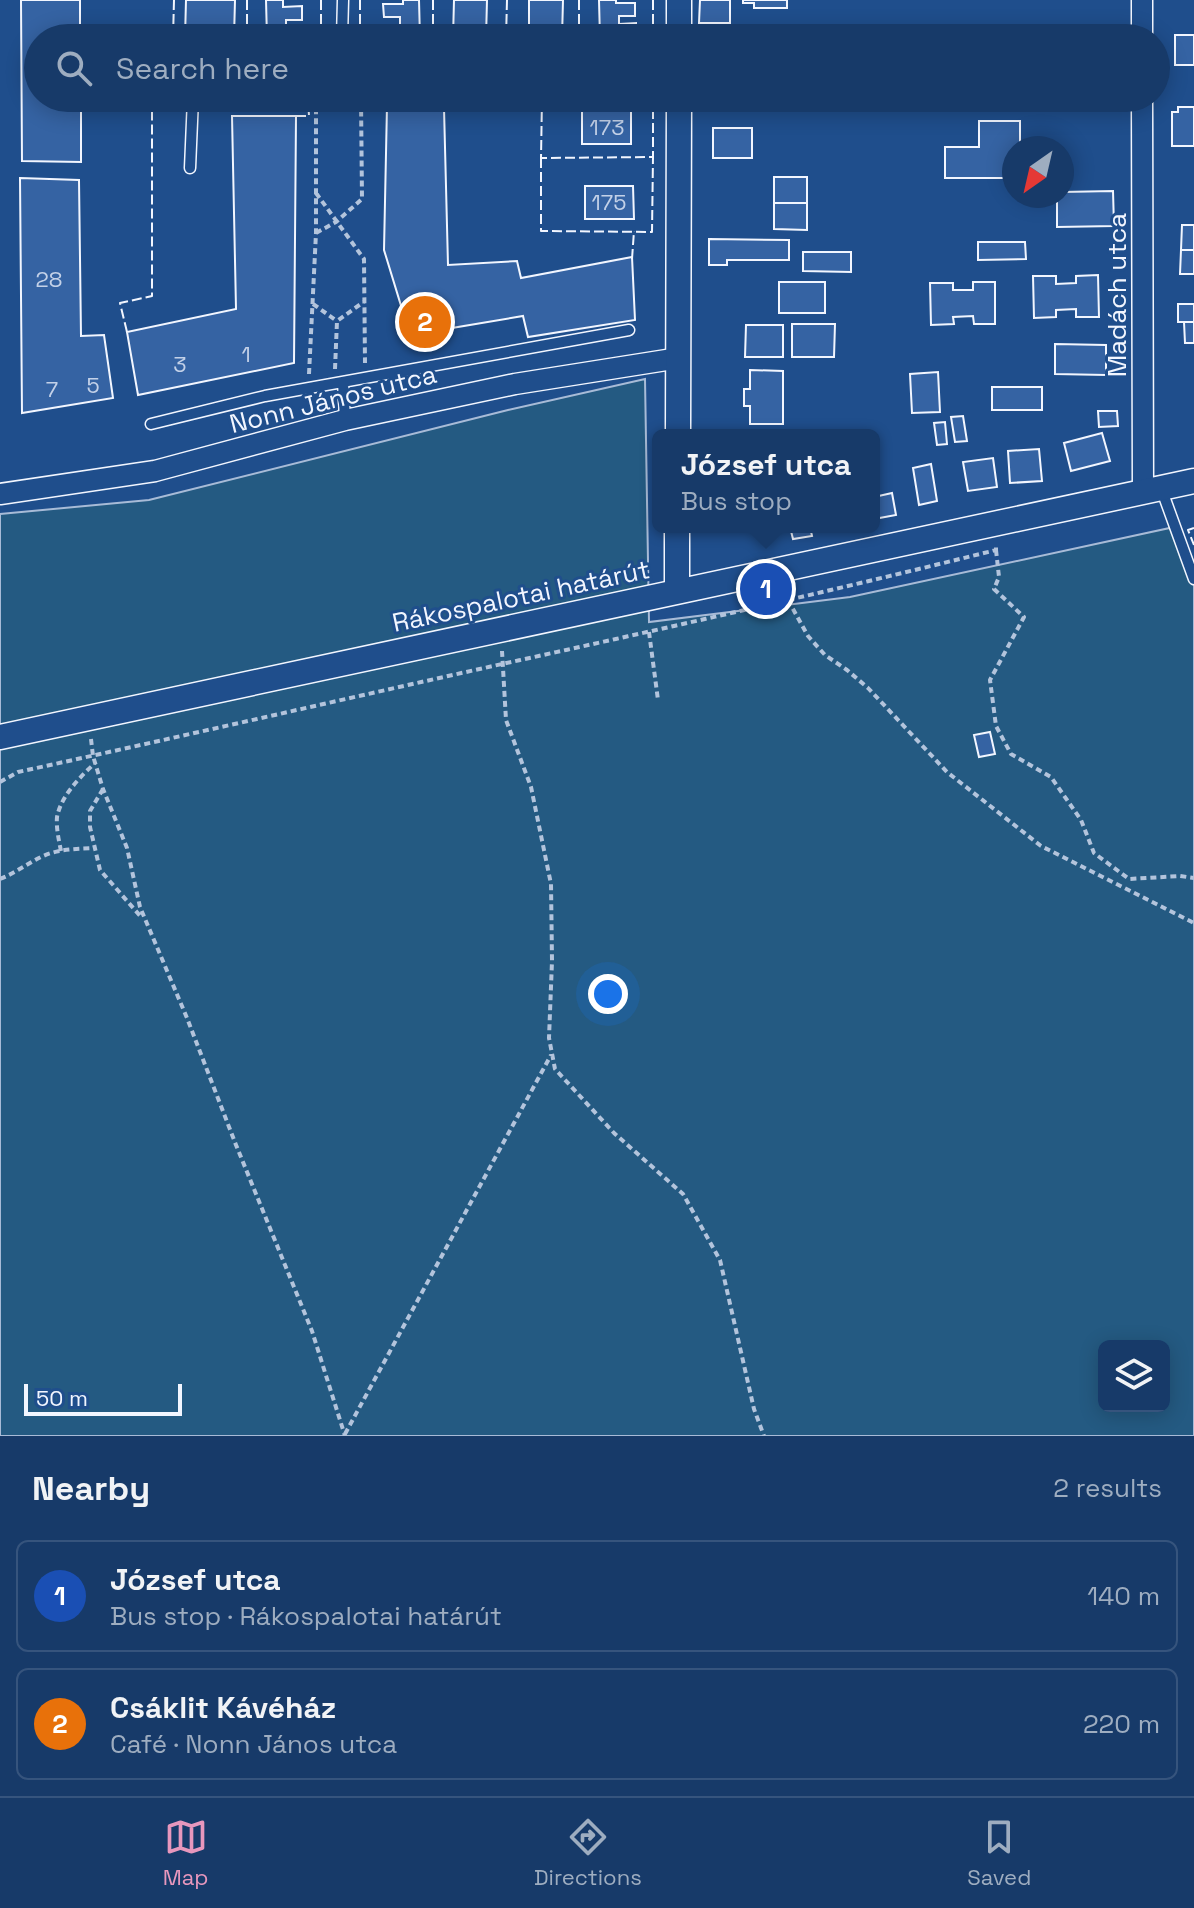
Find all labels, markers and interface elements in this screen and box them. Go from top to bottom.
search box [24,24,1170,112]
icon: search [52,46,96,90]
text: Search here [116,49,289,88]
house number: 173 [590,113,624,141]
north arrow [1002,136,1074,208]
house number: 175 [592,188,626,216]
street label: Madách utca [1100,213,1134,377]
house number: 28 [36,265,62,293]
pin: 2 [399,292,451,352]
house number: 1 [241,340,251,368]
house number: 3 [173,350,187,378]
street label: Nonn János utca [226,357,440,441]
house number: 5 [86,371,100,399]
house number: 7 [46,375,58,403]
popup [652,429,880,533]
text: József utca [681,445,851,484]
text: Bus stop [681,484,792,518]
street label: Rákospalotai határút [389,552,653,640]
pin: 1 [740,559,792,619]
your location [588,974,628,1014]
map controls [1098,1340,1170,1412]
button: layers [1098,1340,1170,1412]
scale bar [24,1380,182,1416]
text: 50 m [36,1384,88,1412]
text: Nearby [32,1467,150,1510]
text: 2 results [1053,1471,1162,1505]
text: József utca [110,1560,281,1599]
text: 1 [54,1579,66,1613]
text: 140 m [1087,1579,1160,1613]
text: Bus stop · Rákospalotai határút [110,1599,502,1633]
text: Csáklit Kávéház [110,1688,336,1727]
text: 2 [52,1707,68,1741]
text: 220 m [1083,1707,1160,1741]
text: Café · Nonn János utca [110,1727,397,1761]
tab: Map [163,1815,209,1891]
tab: Directions [534,1815,642,1891]
tab: Saved [967,1815,1031,1891]

